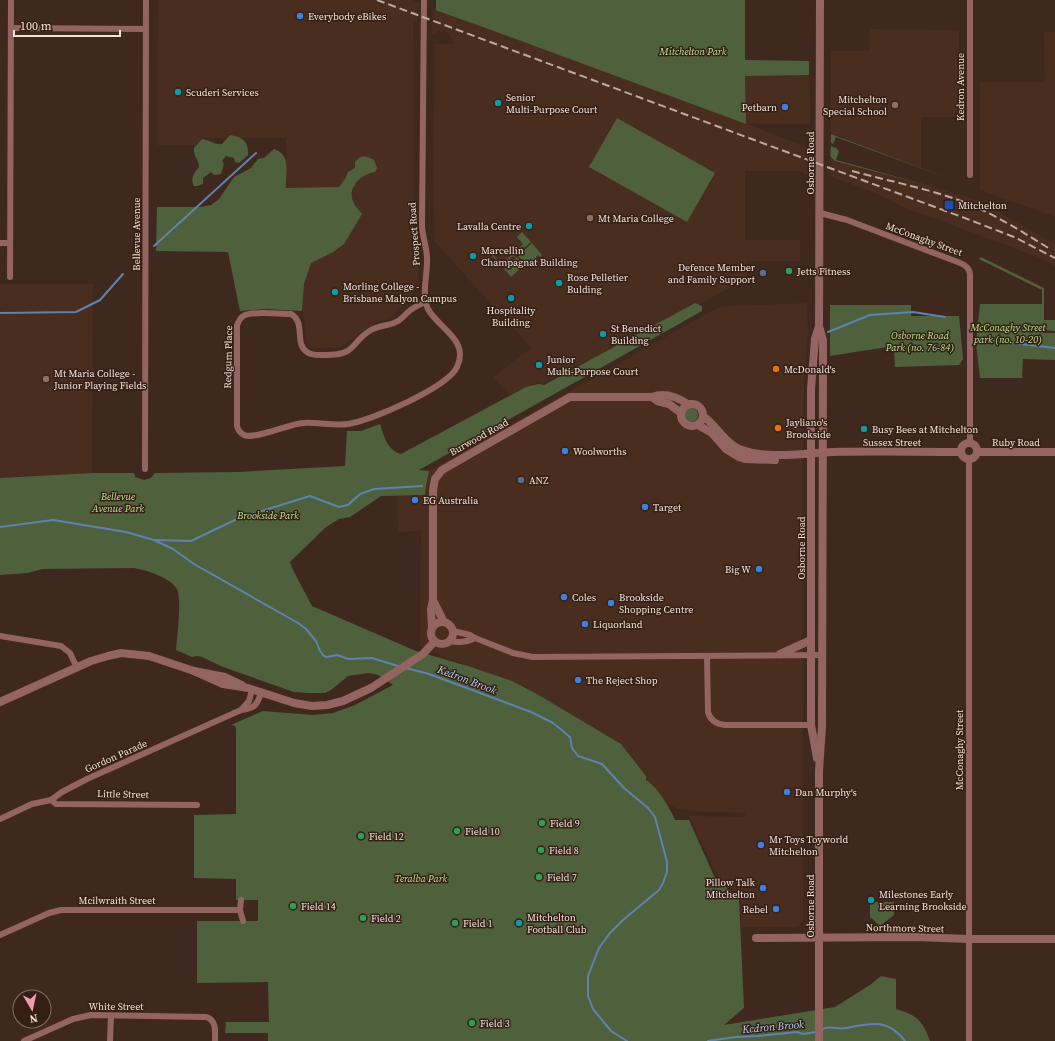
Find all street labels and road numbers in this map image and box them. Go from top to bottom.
street label: Kedron Avenue [954,53,967,121]
street label: Osborne Road [804,131,817,194]
street label: Bellevue Avenue [130,197,143,271]
street label: Prospect Road [405,201,423,266]
street label: McConaghy Street [884,219,965,259]
street label: Redgum Place [221,325,235,389]
street label: Burwood Road [447,415,511,459]
street label: Sussex Street [863,436,922,449]
street label: Ruby Road [992,436,1040,449]
street label: Osborne Road [795,516,808,579]
street label: McConaghy Street [953,709,966,790]
street label: Gordon Parade [83,736,149,776]
street label: Little Street [97,787,150,801]
street label: Osborne Road [804,874,817,937]
street label: Mcilwraith Street [79,894,156,907]
street label: Northmore Street [866,921,945,935]
street label: White Street [88,1000,144,1013]

